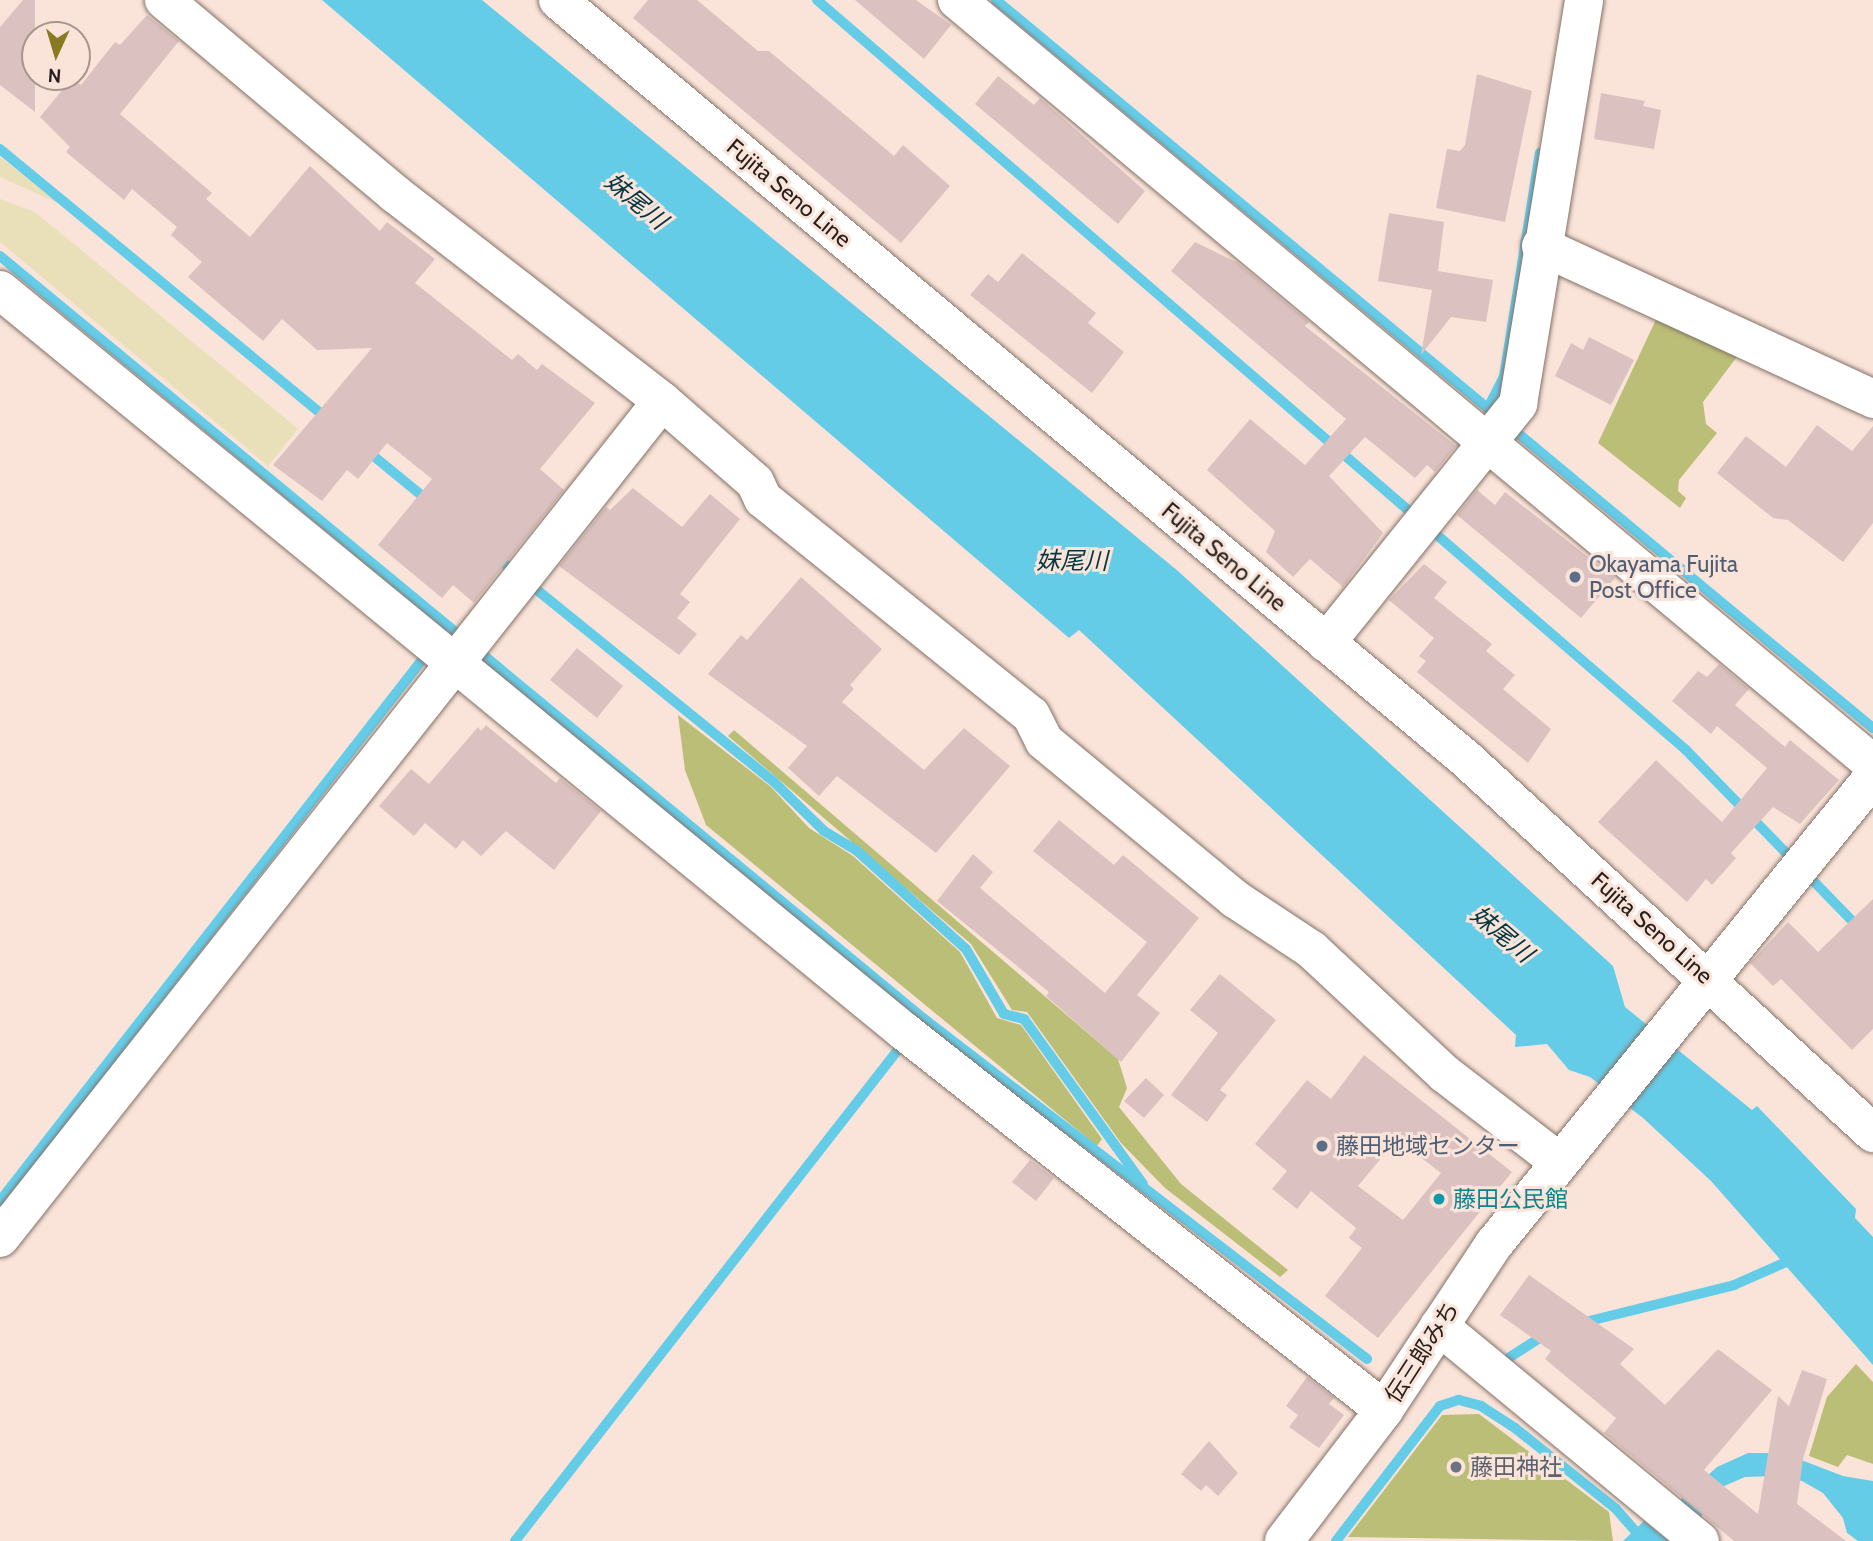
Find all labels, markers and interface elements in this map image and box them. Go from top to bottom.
north arrow [21,21,91,91]
text: N [47,64,62,87]
street label: Fujita Seno Line [721,133,857,253]
water label: 妹尾川 [599,167,673,235]
street label: Fujita Seno Line [1156,497,1292,617]
water label: 妹尾川 [1036,547,1108,575]
place label: Okayama Fujita Post Office [1589,550,1738,604]
marker: Okayama Fujita Post Office [1567,569,1583,585]
street label: Fujita Seno Line [1586,866,1718,990]
water label: 妹尾川 [1465,900,1539,968]
place label: 藤田地域センター [1336,1132,1520,1160]
marker: 藤田地域センター [1314,1138,1330,1154]
place label: 藤田公民館 [1453,1185,1568,1213]
marker: 藤田公民館 [1431,1191,1447,1207]
street label: 伝三郎みち [1379,1296,1465,1408]
place label: 藤田神社 [1470,1453,1562,1481]
marker: 藤田神社 [1448,1459,1464,1475]

